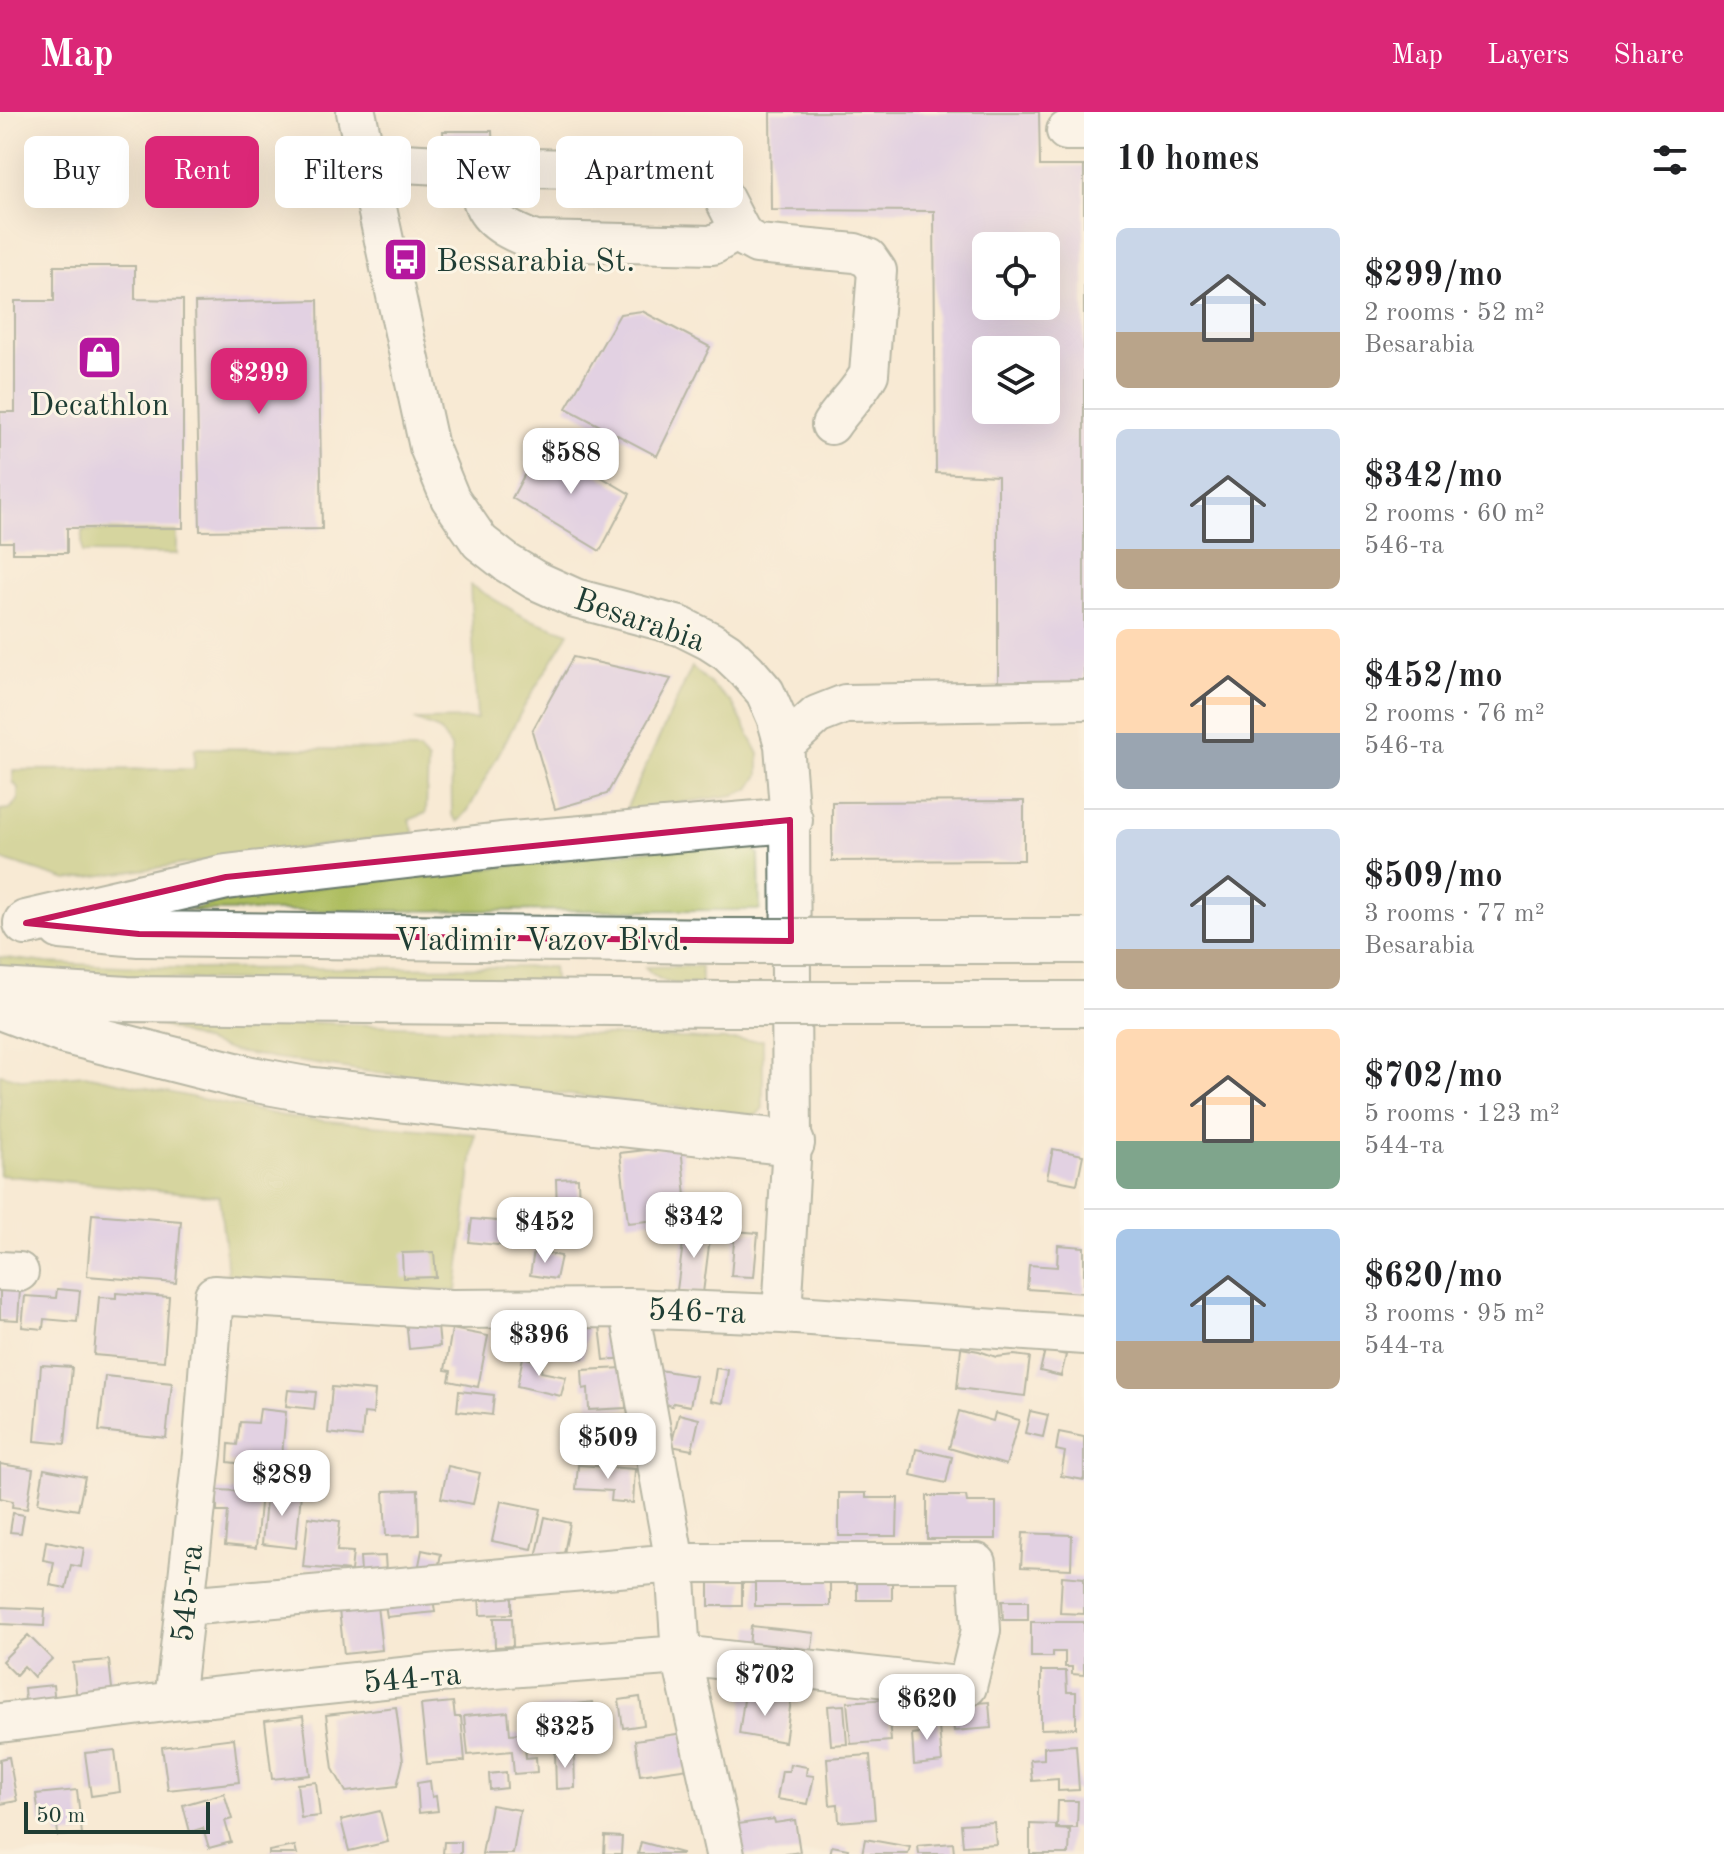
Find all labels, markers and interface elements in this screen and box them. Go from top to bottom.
text: Map [40,37,114,75]
text: Map [1391,42,1443,70]
text: Layers [1487,42,1569,70]
text: Share [1613,42,1684,70]
chip: Buy [24,136,129,208]
chip: Rent [145,136,259,208]
chip: Filters [275,136,411,208]
chip: New [427,136,540,208]
chip: Apartment [556,136,743,208]
icon: filters [1648,138,1692,182]
text: 10 homes [1116,143,1259,177]
map controls [972,232,1060,424]
button: locate [972,232,1060,320]
bus stop icon: Bessarabia St. [381,236,429,284]
place label: Bessarabia St. [436,247,635,279]
text: $299/mo [1364,259,1503,293]
icon: home [1180,260,1276,356]
text: 2 rooms · 52 m² [1364,300,1545,326]
text: Besarabia [1364,332,1475,358]
shop icon: Decathlon [75,333,123,381]
button: layers [972,336,1060,424]
pin: $299 [212,348,306,416]
text: $299 [229,361,289,387]
place label: Decathlon [29,391,169,423]
pin: $588 [524,428,618,496]
text: $588 [541,441,601,467]
text: $342/mo [1364,460,1503,494]
icon: home [1180,461,1276,557]
text: 2 rooms · 60 m² [1364,501,1545,527]
text: 546-та [1364,533,1444,559]
street label: Besarabia [569,585,709,659]
text: $452/mo [1364,660,1503,694]
icon: home [1180,661,1276,757]
text: 2 rooms · 76 m² [1364,701,1545,727]
text: 546-та [1364,733,1444,759]
text: $509/mo [1364,860,1503,894]
icon: home [1180,861,1276,957]
text: 3 rooms · 77 m² [1364,901,1545,927]
street label: Vladimir Vazov Blvd. [395,926,689,958]
text: Besarabia [1364,933,1475,959]
text: $702/mo [1364,1060,1503,1094]
icon: home [1180,1061,1276,1157]
text: 5 rooms · 123 m² [1364,1101,1560,1127]
text: 544-та [1364,1133,1444,1159]
pin: $342 [647,1192,741,1260]
pin: $452 [498,1197,592,1265]
text: $342 [664,1205,724,1231]
text: $452 [515,1210,575,1236]
text: $620/mo [1364,1260,1503,1294]
icon: home [1180,1261,1276,1357]
street label: 546-та [647,1295,747,1331]
text: 3 rooms · 95 m² [1364,1301,1545,1327]
pin: $396 [492,1310,586,1378]
text: $396 [509,1323,569,1349]
text: 544-та [1364,1333,1444,1359]
pin: $509 [561,1413,655,1481]
text: $509 [578,1426,638,1452]
pin: $289 [235,1450,329,1518]
text: $289 [252,1463,312,1489]
street label: 545-та [168,1543,210,1644]
pin: $702 [718,1650,812,1718]
street label: 544-та [362,1660,463,1700]
text: $702 [735,1663,795,1689]
pin: $620 [880,1674,974,1742]
text: $620 [897,1687,957,1713]
pin: $325 [518,1702,612,1770]
text: $325 [535,1715,595,1741]
scale bar [24,1798,210,1834]
text: 50 m [36,1805,85,1827]

